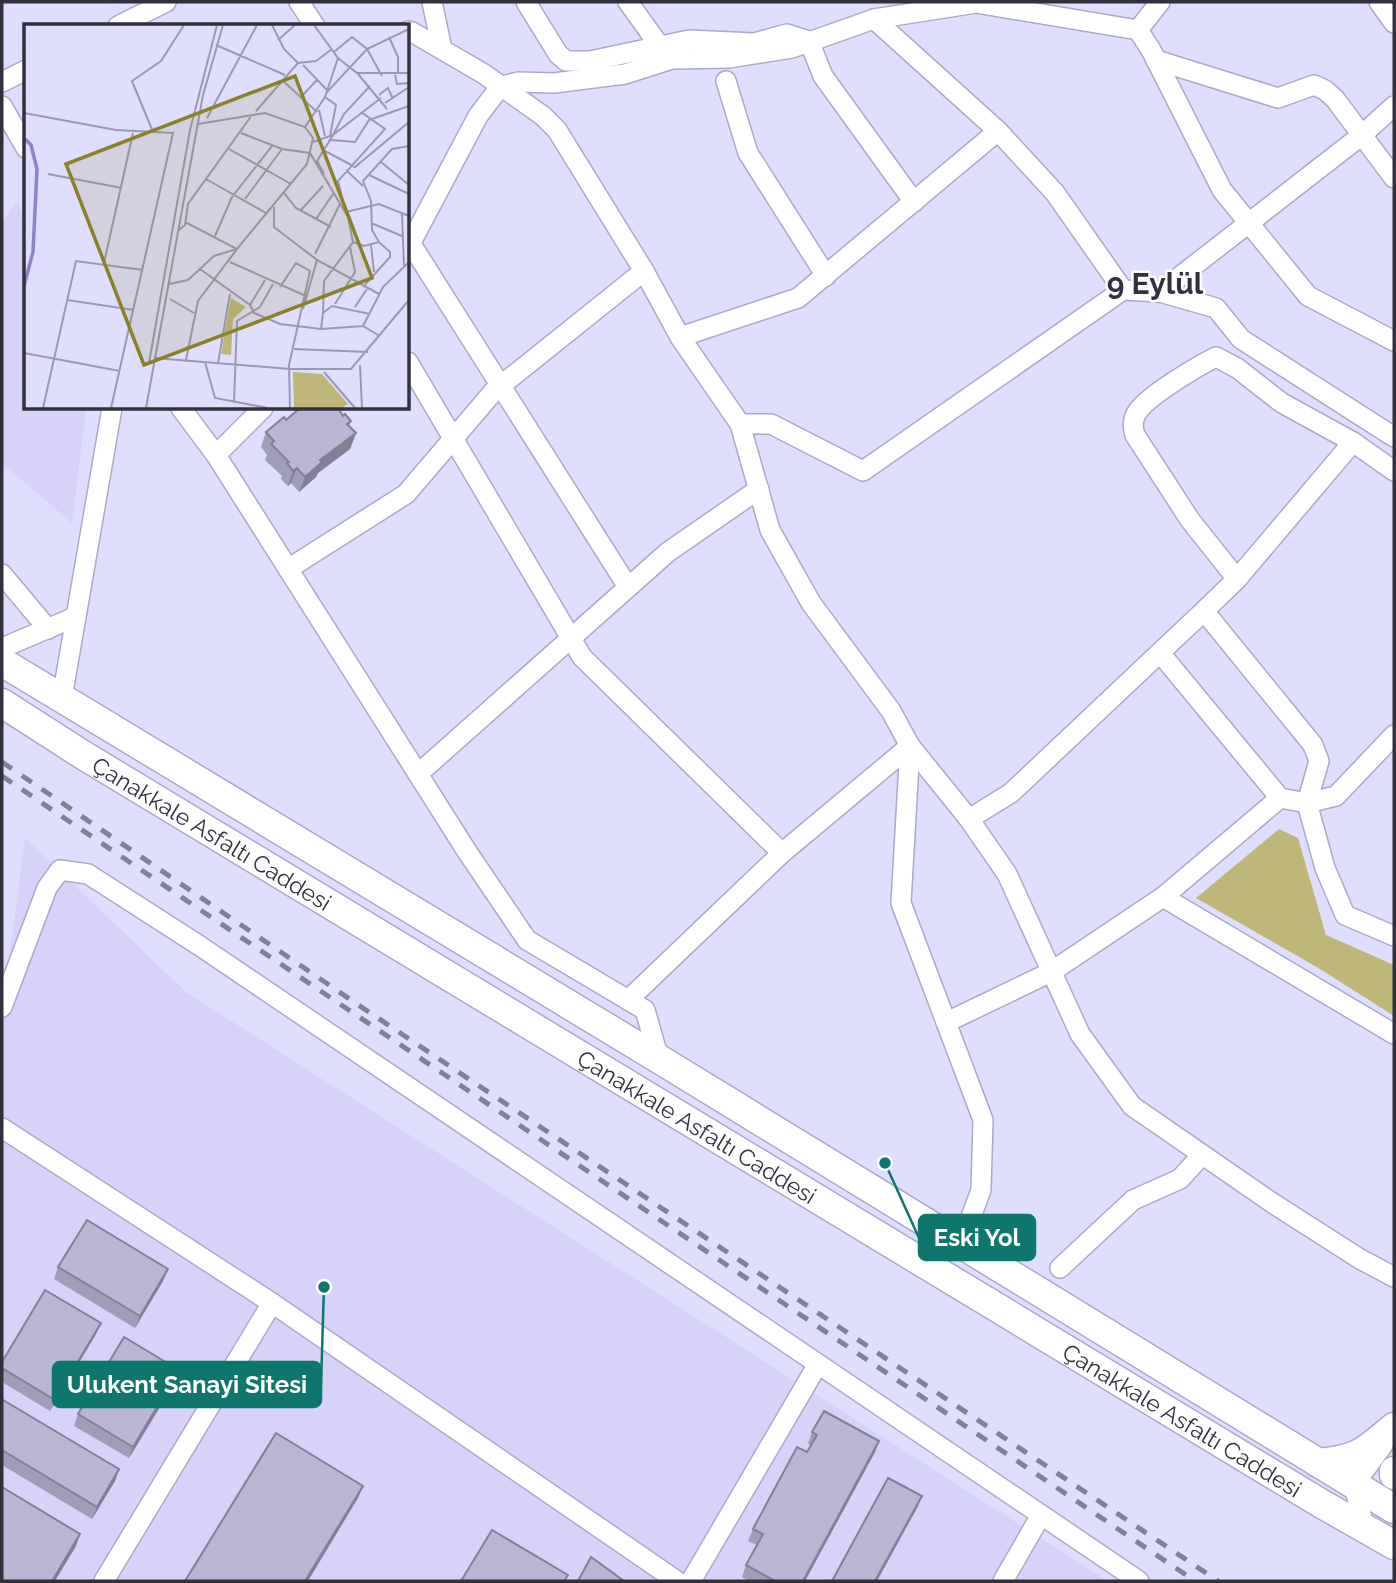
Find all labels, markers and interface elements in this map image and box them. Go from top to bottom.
inset map [24,24,410,410]
district label: 9 Eylül [1107,266,1204,301]
street label: Çanakkale Asfaltı Caddesi [88,751,336,915]
street label: Çanakkale Asfaltı Caddesi [573,1044,822,1209]
callout: Eski Yol [919,1215,1035,1260]
text: Eski Yol [934,1223,1021,1252]
street label: Çanakkale Asfaltı Caddesi [1058,1337,1307,1502]
callout: Ulukent Sanayi Sitesi [53,1362,321,1407]
text: Ulukent Sanayi Sitesi [67,1370,307,1399]

